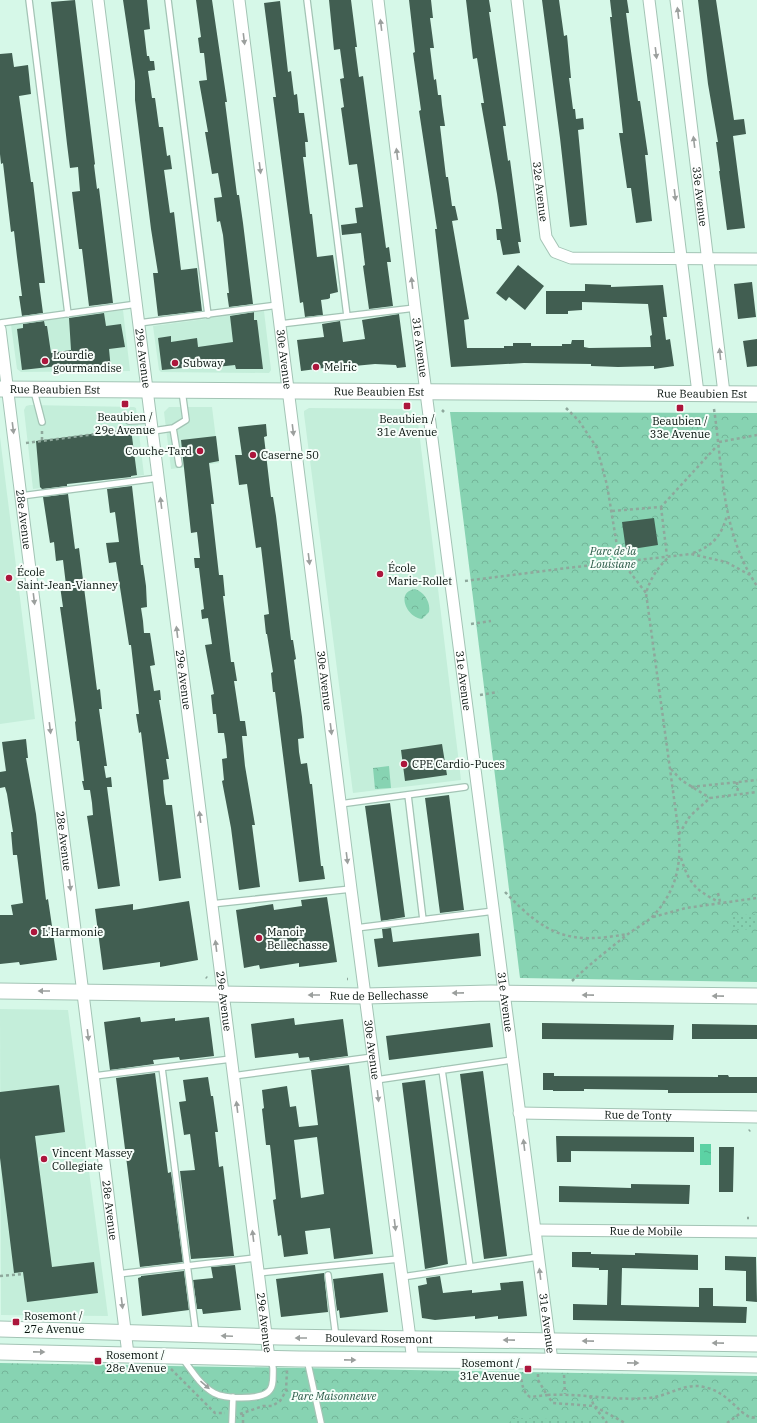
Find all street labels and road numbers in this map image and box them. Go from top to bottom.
street label: 32e Avenue [530,161,551,222]
street label: 33e Avenue [689,166,711,227]
street label: 31e Avenue [409,317,431,378]
street label: 29e Avenue [132,327,154,389]
street label: 30e Avenue [274,328,295,390]
street label: Rue Beaubien Est [10,382,100,397]
street label: Rue Beaubien Est [334,384,424,399]
street label: Rue Beaubien Est [657,386,747,401]
street label: 28e Avenue [13,489,34,550]
street label: 29e Avenue [173,649,194,711]
street label: 30e Avenue [314,650,335,712]
street label: 31e Avenue [453,650,474,712]
street label: 28e Avenue [53,810,75,872]
street label: 29e Avenue [213,970,235,1032]
street label: 31e Avenue [494,971,516,1033]
street label: Rue de Bellechasse [329,987,429,1003]
street label: 30e Avenue [361,1019,383,1081]
street label: Rue de Tonty [604,1107,672,1123]
street label: 28e Avenue [99,1179,121,1241]
street label: Rue de Mobile [609,1224,683,1238]
street label: 29e Avenue [254,1292,275,1353]
street label: 31e Avenue [536,1292,558,1354]
street label: Boulevard Rosemont [325,1331,433,1346]

